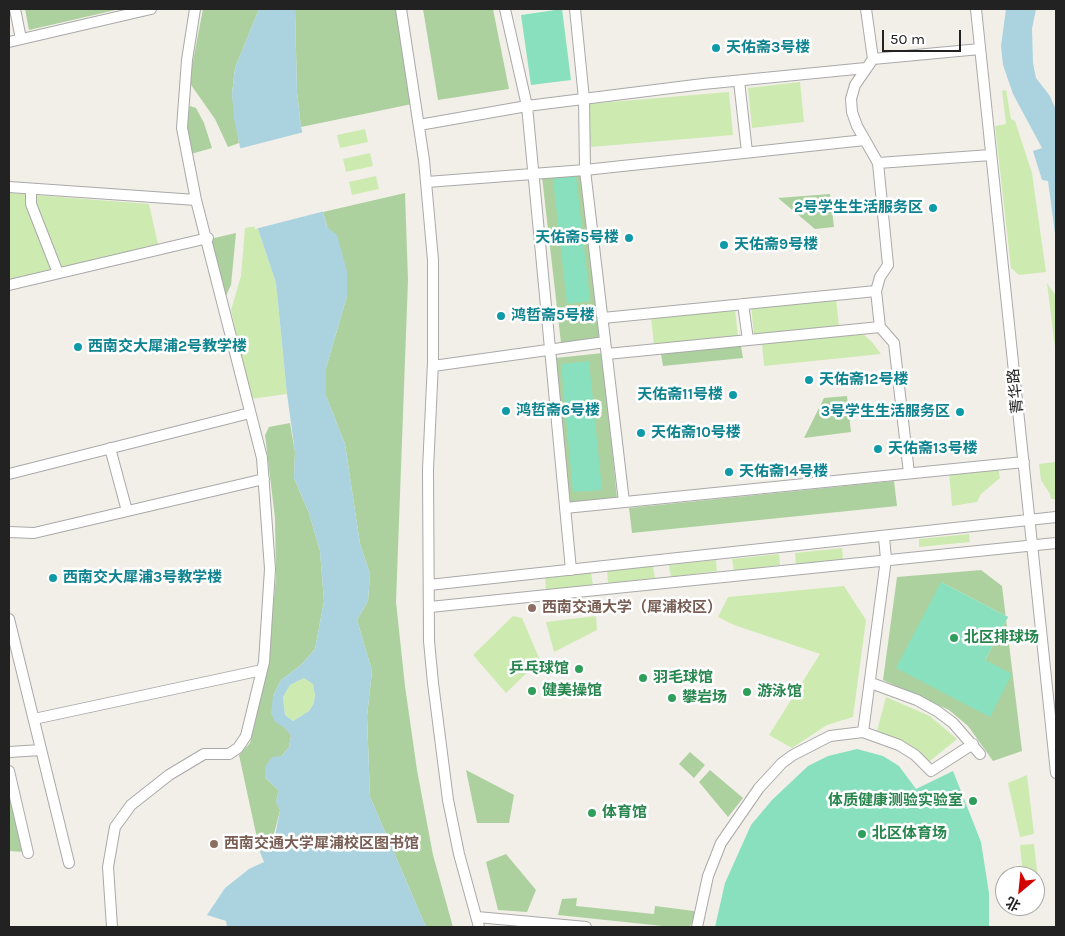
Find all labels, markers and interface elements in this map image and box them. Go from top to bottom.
scale bar [885,20,964,52]
text: 50 m [890,30,925,48]
place label: 天佑斋3号楼 [726,39,810,57]
marker: 天佑斋3号楼 [710,42,722,54]
place label: 2号学生生活服务区 [794,199,923,217]
marker: 2号学生生活服务区 [927,202,939,214]
place label: 天佑斋5号楼 [535,229,619,247]
marker: 天佑斋5号楼 [623,232,635,244]
place label: 天佑斋9号楼 [734,236,818,254]
marker: 天佑斋9号楼 [718,239,730,251]
place label: 鸿哲斋5号楼 [511,307,595,325]
marker: 鸿哲斋5号楼 [495,310,507,322]
place label: 西南交大犀浦2号教学楼 [88,338,247,356]
marker: 西南交大犀浦2号教学楼 [72,341,84,353]
street label: 菁华路 [1005,368,1027,414]
place label: 天佑斋12号楼 [819,371,908,389]
marker: 天佑斋12号楼 [803,374,815,386]
place label: 天佑斋11号楼 [637,386,723,404]
marker: 天佑斋11号楼 [727,389,739,401]
place label: 鸿哲斋6号楼 [516,402,600,420]
place label: 3号学生生活服务区 [821,403,950,421]
marker: 鸿哲斋6号楼 [500,405,512,417]
marker: 3号学生生活服务区 [954,406,966,418]
place label: 天佑斋10号楼 [651,424,741,442]
marker: 天佑斋10号楼 [635,427,647,439]
place label: 天佑斋13号楼 [888,440,978,458]
marker: 天佑斋13号楼 [872,443,884,455]
place label: 天佑斋14号楼 [739,463,828,481]
marker: 天佑斋14号楼 [723,466,735,478]
place label: 西南交大犀浦3号教学楼 [63,569,222,587]
marker: 西南交大犀浦3号教学楼 [47,572,59,584]
place label: 西南交通大学（犀浦校区） [542,599,722,617]
marker: 西南交通大学（犀浦校区） [526,602,538,614]
place label: 北区排球场 [964,629,1039,647]
marker: 北区排球场 [948,632,960,644]
place label: 乒乓球馆 [509,660,569,678]
marker: 乒乓球馆 [573,663,585,675]
place label: 羽毛球馆 [653,669,713,687]
marker: 羽毛球馆 [637,672,649,684]
place label: 健美操馆 [542,682,602,700]
place label: 游泳馆 [757,683,802,701]
marker: 健美操馆 [526,685,538,697]
marker: 游泳馆 [741,686,753,698]
place label: 攀岩场 [682,689,727,707]
marker: 攀岩场 [666,692,678,704]
place label: 体质健康测验实验室 [828,792,963,810]
marker: 体质健康测验实验室 [967,795,979,807]
place label: 体育馆 [602,804,647,822]
marker: 体育馆 [586,807,598,819]
place label: 北区体育场 [872,825,947,843]
marker: 北区体育场 [856,828,868,840]
place label: 西南交通大学犀浦校区图书馆 [224,835,419,853]
marker: 西南交通大学犀浦校区图书馆 [208,838,220,850]
north arrow [995,866,1045,916]
text: 北 [1003,893,1023,915]

